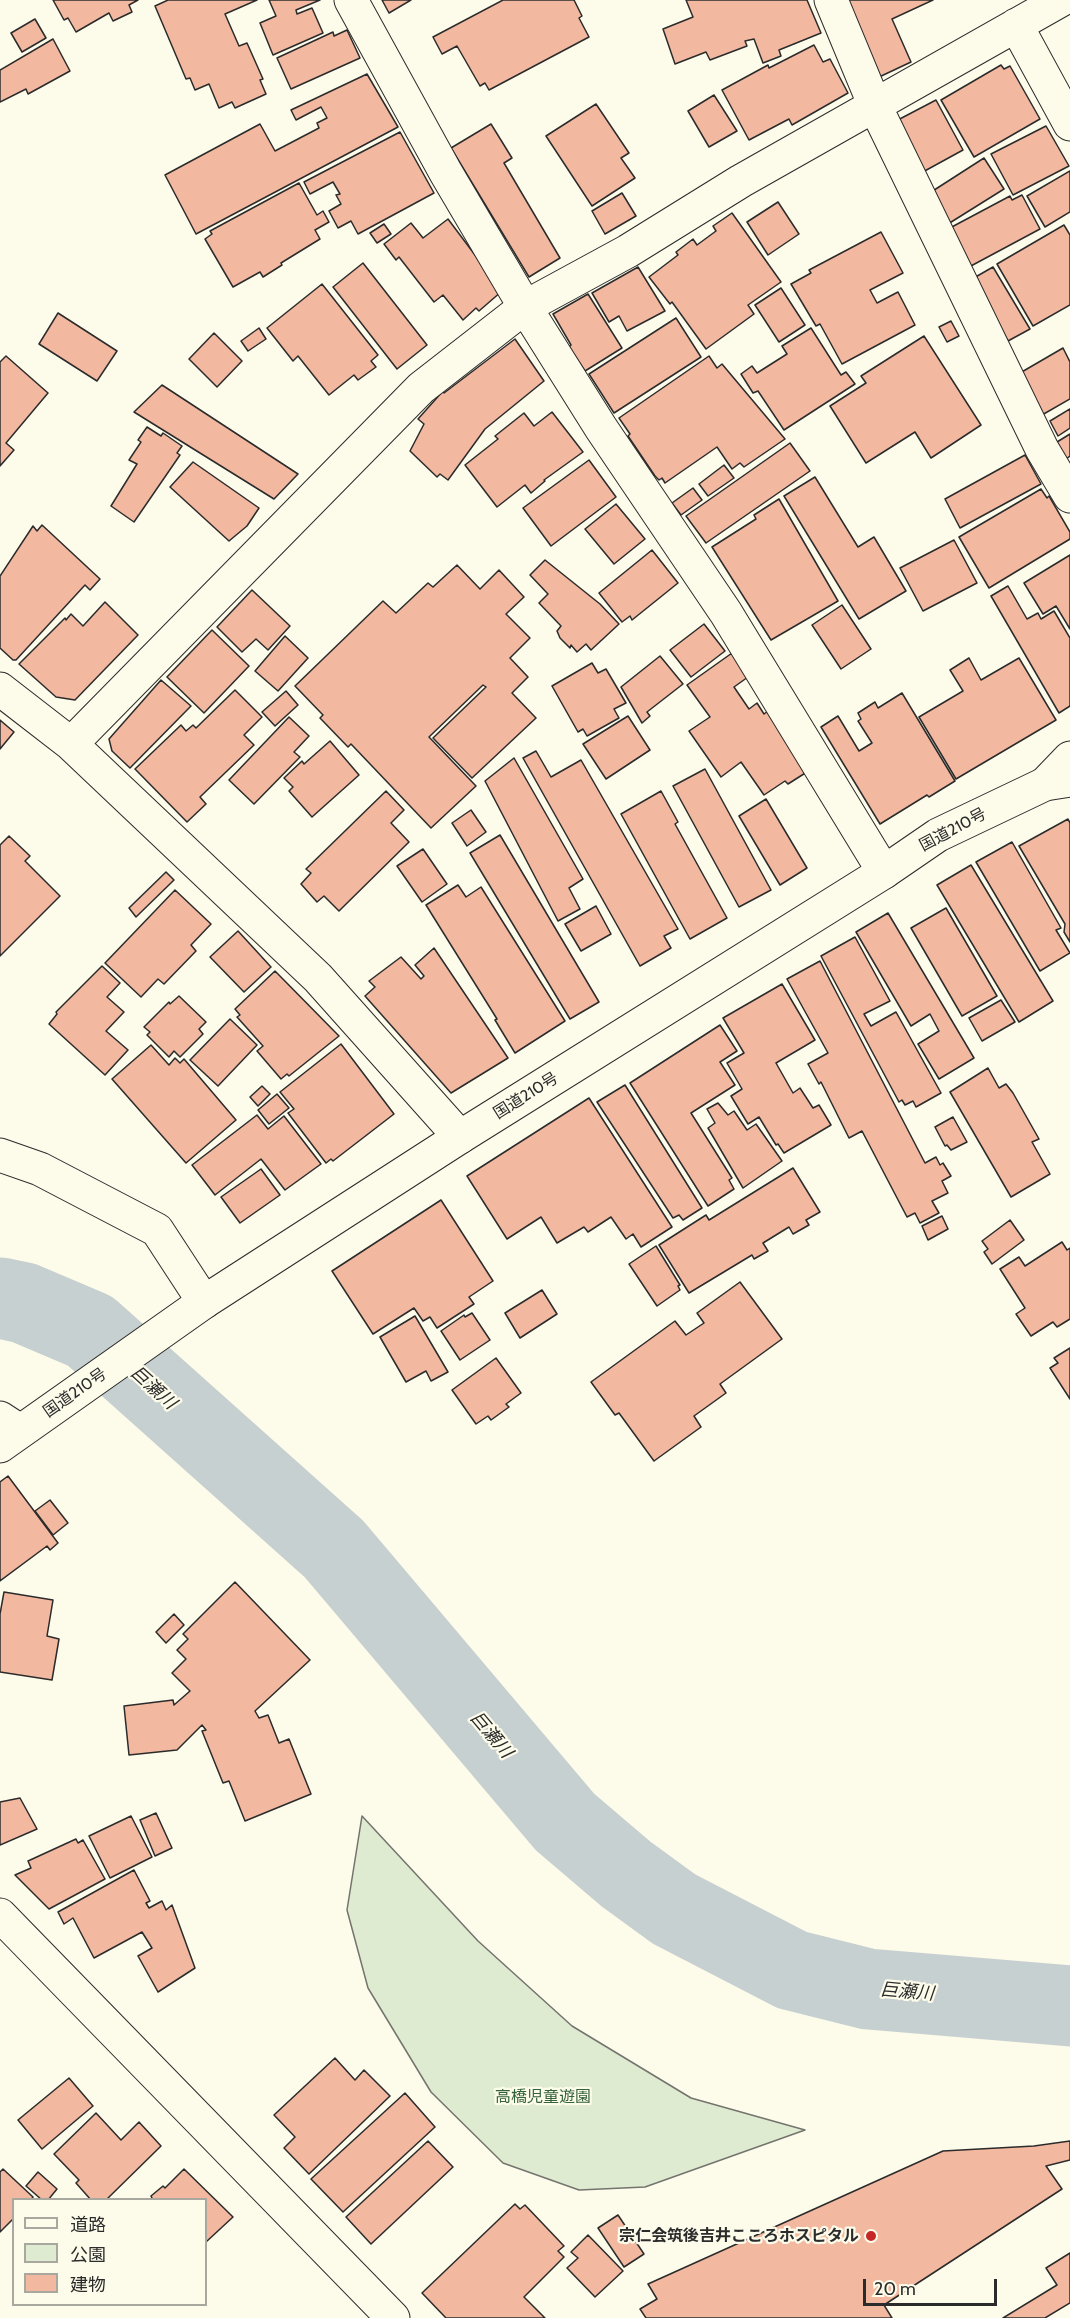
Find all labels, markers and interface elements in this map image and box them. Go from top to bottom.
street label: 国道210号 [916,804,990,856]
street label: 国道210号 [490,1069,562,1123]
water label: 巨瀬川 [126,1362,180,1414]
street label: 国道210号 [40,1364,110,1422]
water label: 巨瀬川 [465,1707,517,1763]
water label: 巨瀬川 [879,1979,935,2005]
park label: 高橋児童遊園 [495,2087,591,2107]
legend [12,2198,207,2306]
text: 道路 [70,2214,106,2236]
place label: 宗仁会筑後吉井こころホスピタル [619,2226,859,2246]
marker: 宗仁会筑後吉井こころホスピタル [864,2229,878,2243]
text: 公園 [70,2244,106,2266]
scale bar [866,2267,1000,2305]
text: 建物 [70,2274,106,2296]
text: 20 m [874,2278,916,2300]

